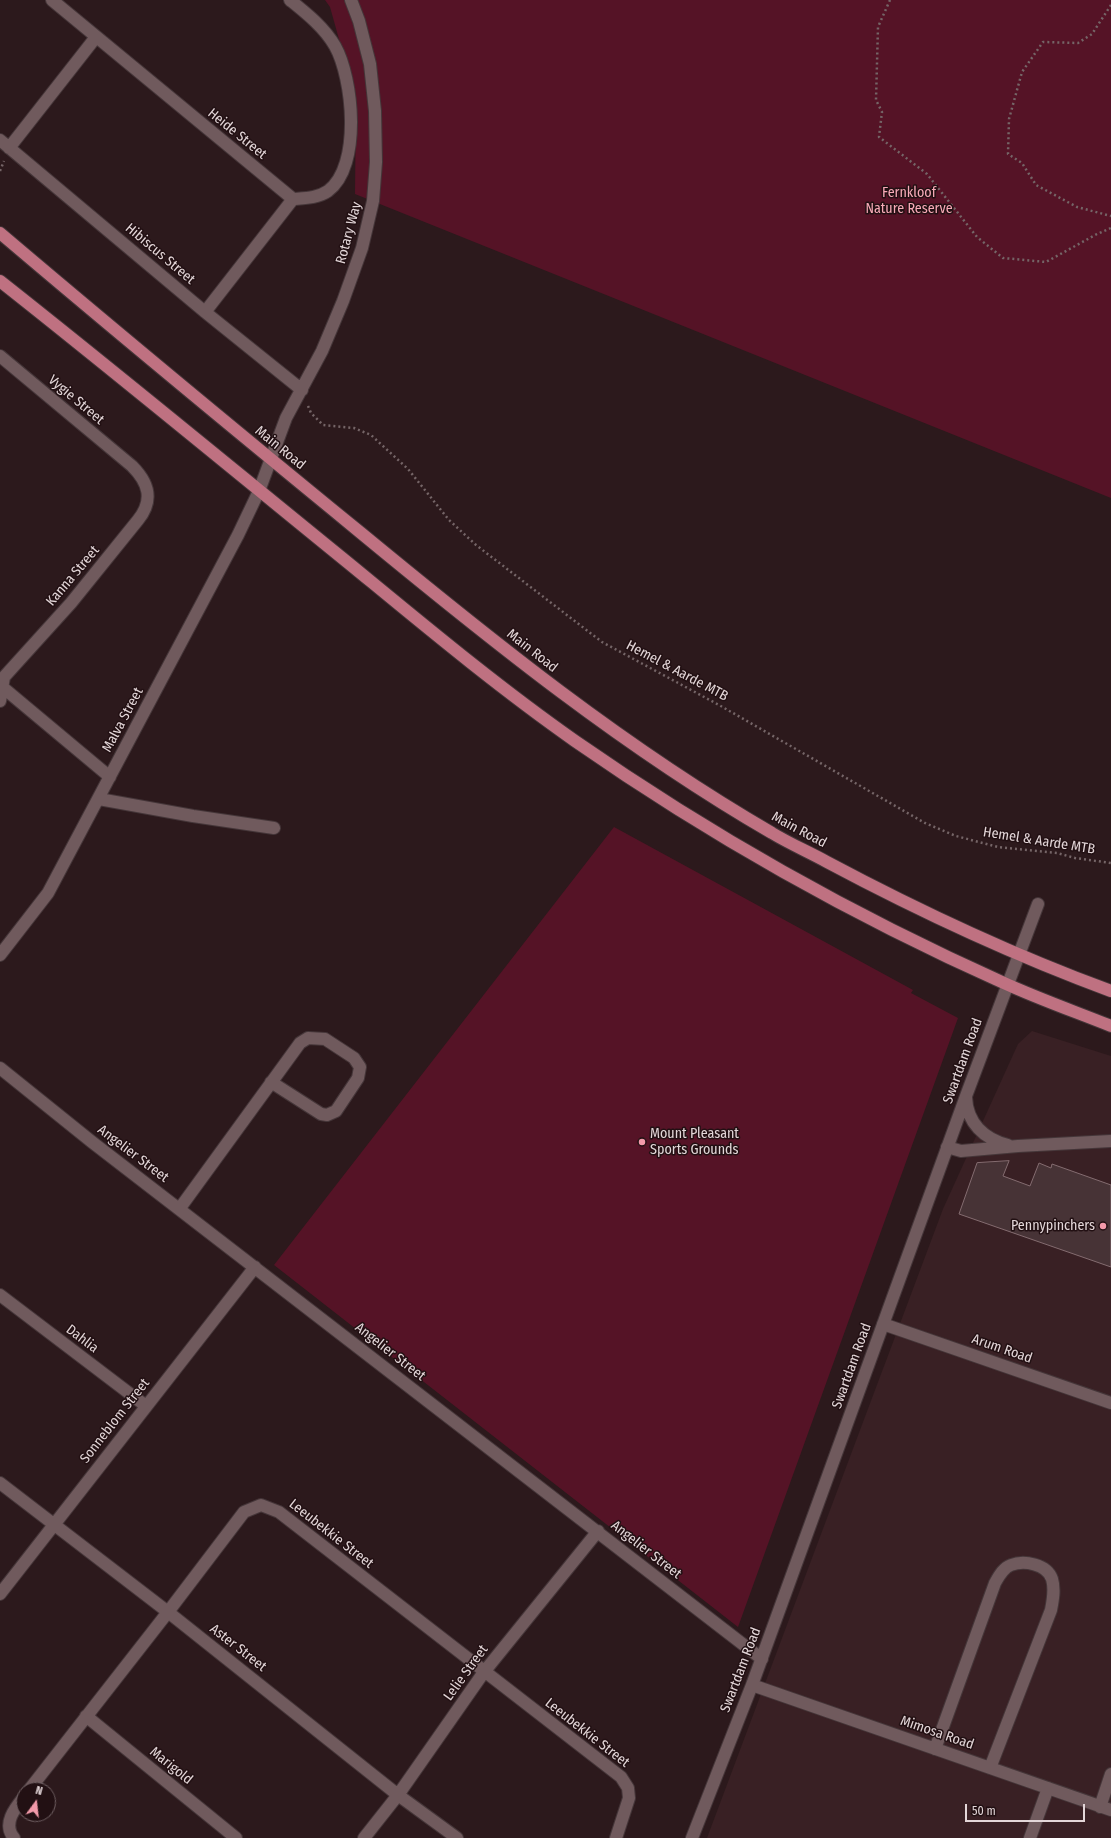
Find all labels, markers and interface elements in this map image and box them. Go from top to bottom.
street label: Heide Street [204,105,270,163]
park label: Fernkloof Nature Reserve [865,185,953,218]
street label: Rotary Way [333,200,365,266]
street label: Hibiscus Street [122,220,198,288]
street label: Vygie Street [45,372,107,428]
street label: Main Road [251,423,309,473]
street label: Kanna Street [43,542,103,610]
street label: Main Road [503,626,561,676]
street label: Hemel & Aarde MTB [623,637,731,705]
street label: Malva Street [99,685,147,755]
street label: Main Road [769,808,829,852]
street label: Hemel & Aarde MTB [982,824,1096,858]
street label: Swartdam Road [940,1016,986,1106]
street label: Angelier Street [94,1122,172,1186]
place label: Mount Pleasant Sports Grounds [650,1126,739,1158]
marker: Mount Pleasant Sports Grounds [637,1137,647,1147]
place label: Pennypinchers [1011,1218,1095,1234]
marker: Pennypinchers [1098,1221,1108,1231]
street label: Angelier Street [351,1319,429,1385]
street label: Dahlia [62,1321,102,1357]
street label: Swartdam Road [829,1321,875,1411]
street label: Arum Road [970,1331,1034,1367]
street label: Sonneblom Street [77,1375,153,1467]
street label: Leeubekkie Street [285,1496,377,1572]
street label: Angelier Street [607,1517,685,1583]
street label: Aster Street [206,1621,270,1675]
street label: Swartdam Road [717,1625,765,1715]
street label: Lelie Street [440,1642,492,1704]
street label: Leeubekkie Street [541,1695,633,1771]
street label: Mimosa Road [898,1713,976,1753]
street label: Marigold [146,1744,196,1788]
north arrow [16,1782,56,1822]
text: N [34,1784,44,1798]
scale bar [967,1796,1087,1822]
text: 50 m [972,1804,996,1818]

